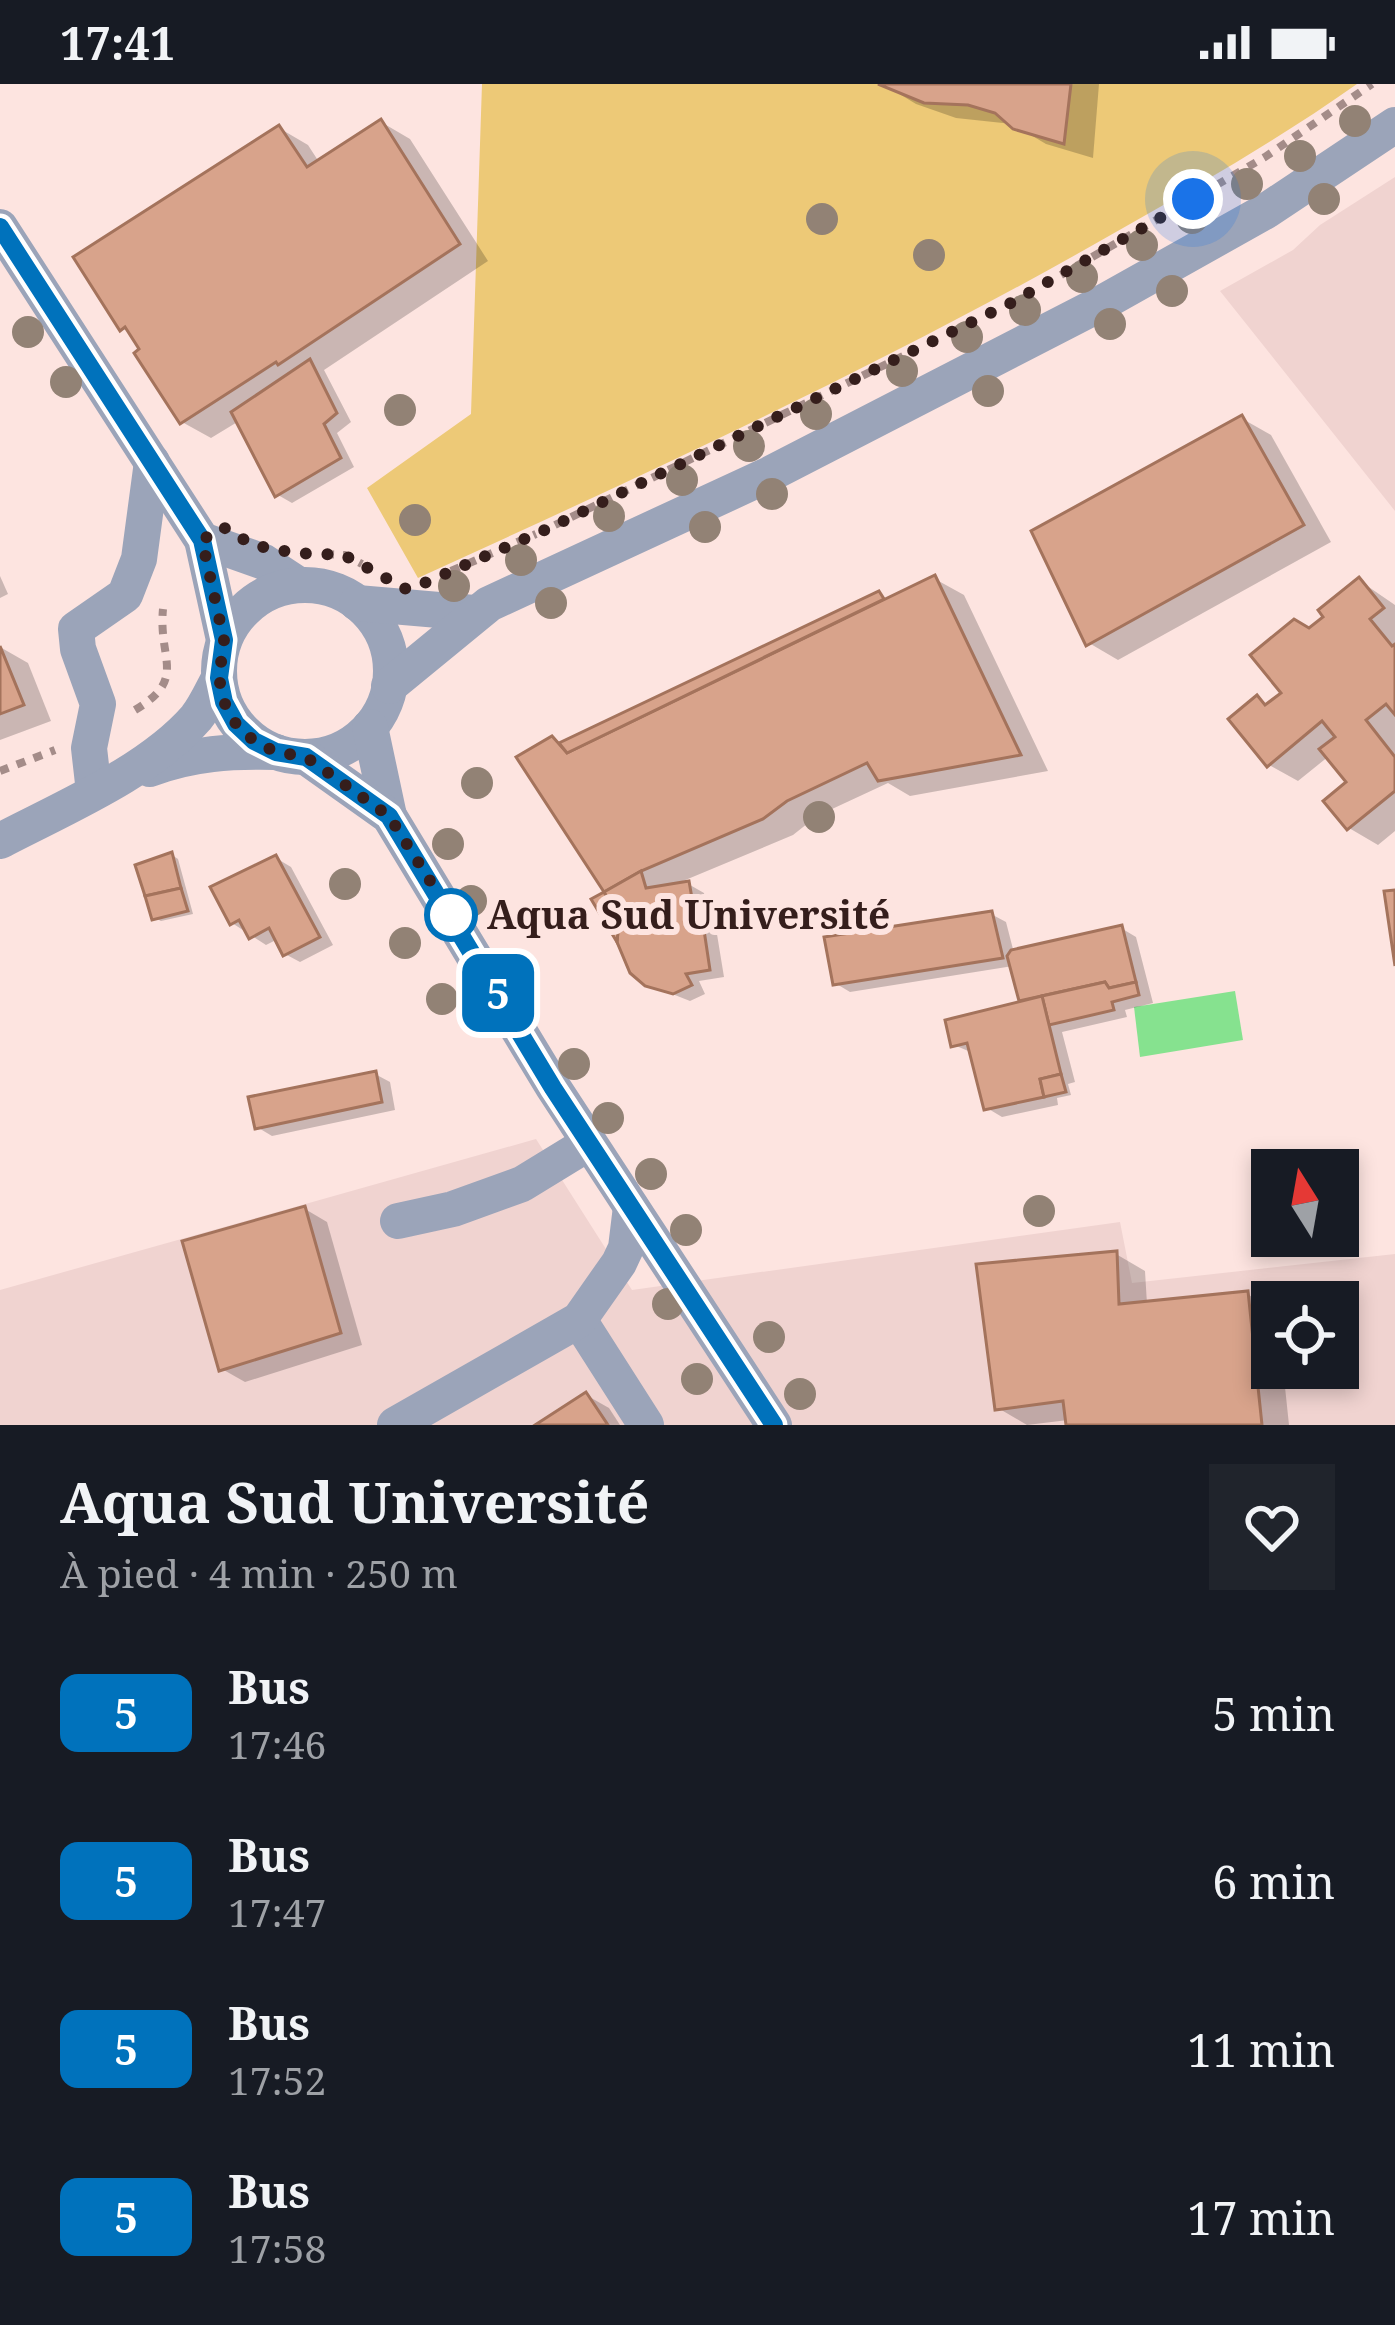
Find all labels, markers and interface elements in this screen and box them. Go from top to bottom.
text: 17:41 [60,12,175,73]
your location [1163,169,1223,229]
place label: Aqua Sud Université [487,887,890,940]
marker: Aqua Sud Université [426,890,476,940]
line badge: 5 [459,954,537,1032]
text: 5 [486,964,510,1021]
north arrow [1251,1149,1359,1257]
map controls [1251,1149,1359,1389]
button: locate [1251,1281,1359,1389]
text: Aqua Sud Université [60,1462,649,1540]
button: heart [1209,1464,1335,1590]
text: À pied · 4 min · 250 m [60,1546,458,1599]
text: Bus [228,1656,310,1717]
text: 5 min [1212,1683,1335,1744]
text: 5 [114,1684,138,1741]
text: 17:46 [228,1717,326,1770]
text: Bus [228,1824,310,1885]
text: 6 min [1212,1851,1335,1912]
text: 5 [114,1852,138,1909]
text: 17:47 [228,1885,326,1938]
text: Bus [228,1992,310,2053]
text: 11 min [1187,2019,1335,2080]
text: 5 [114,2020,138,2077]
text: 17:52 [228,2053,326,2106]
text: Bus [228,2160,310,2221]
text: 17 min [1187,2187,1335,2248]
text: 5 [114,2188,138,2245]
text: 17:58 [228,2221,326,2274]

